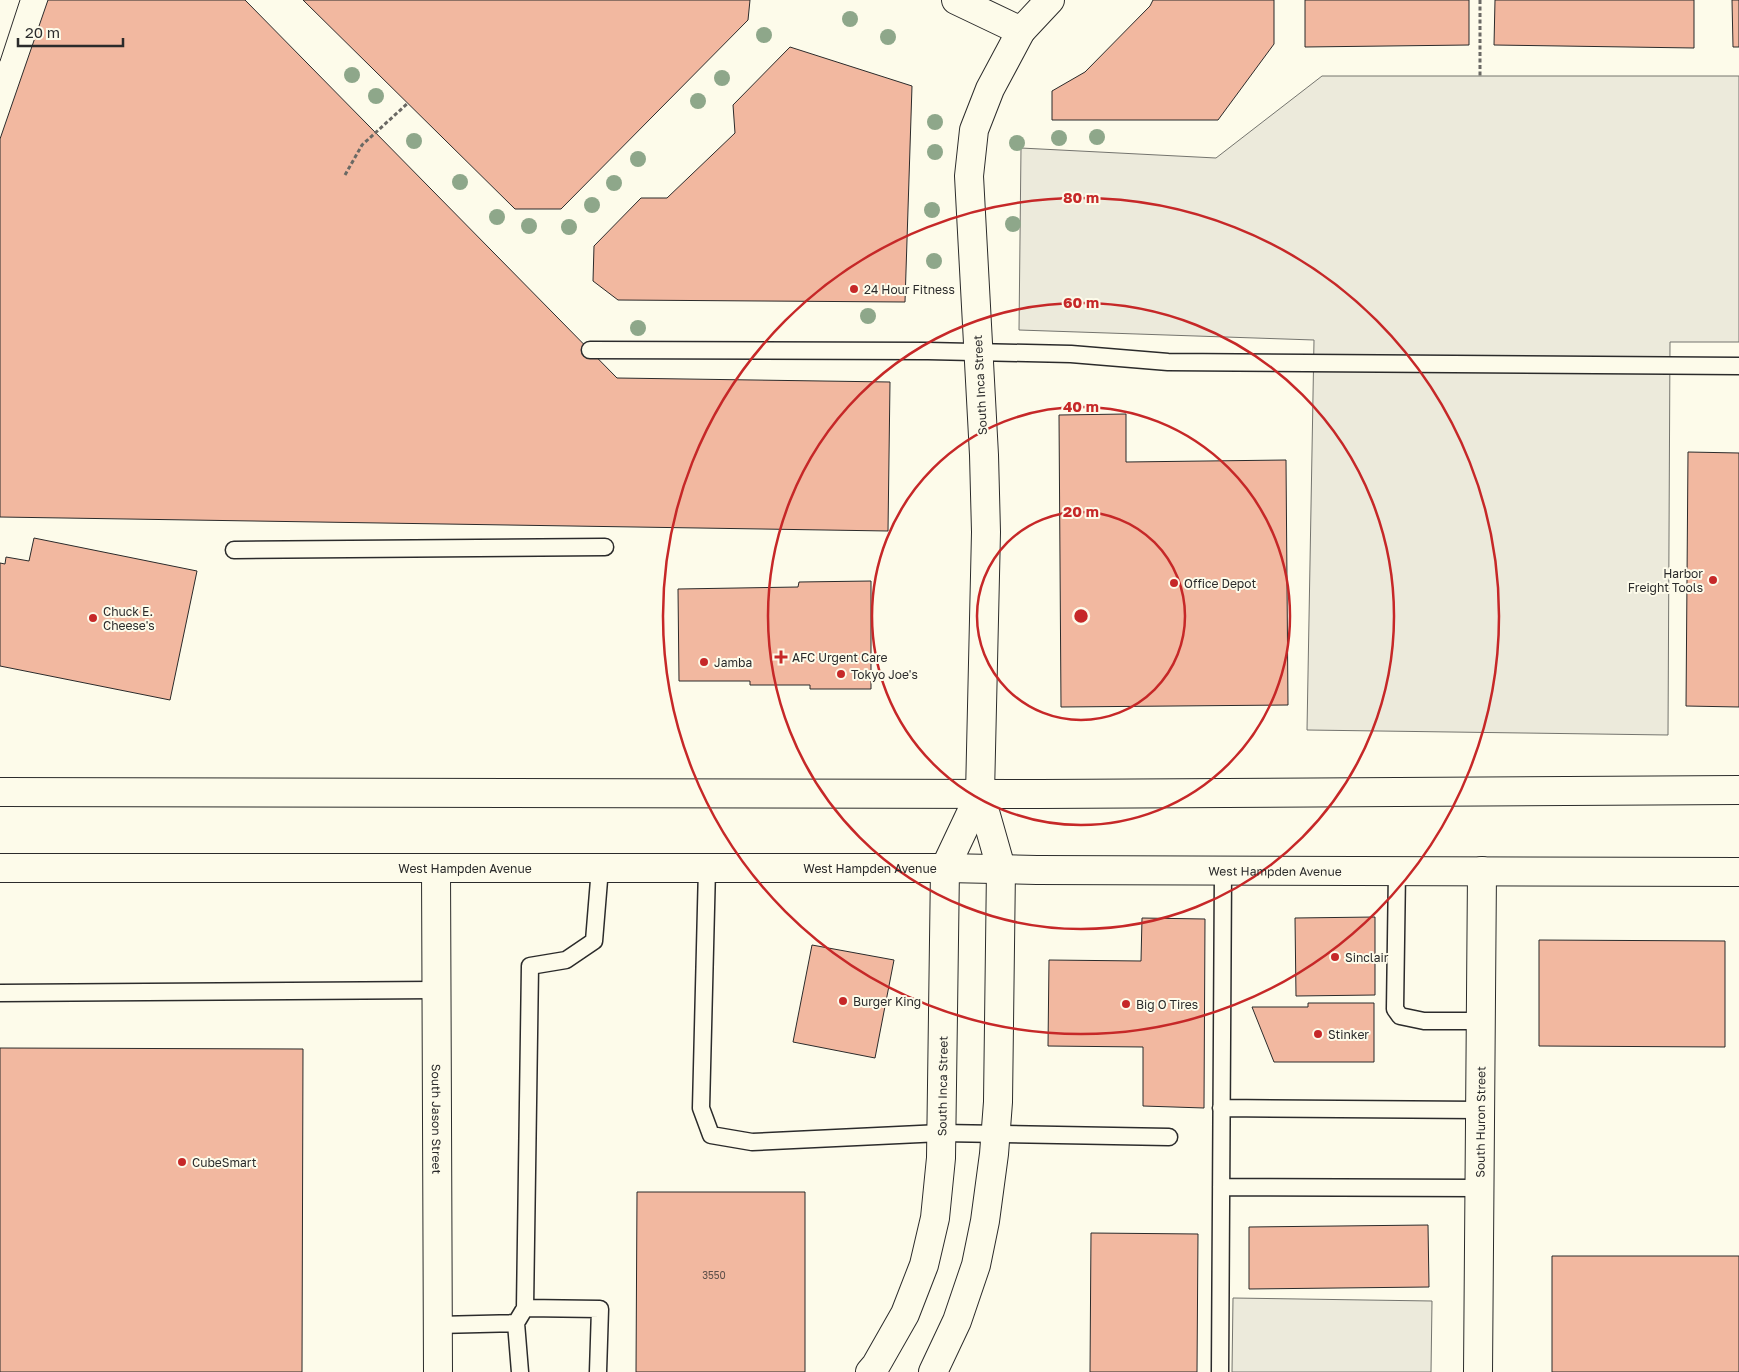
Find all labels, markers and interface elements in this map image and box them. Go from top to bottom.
scale bar [18,15,122,47]
text: 20 m [25,23,60,41]
text: 80 m [1063,188,1099,206]
place label: 24 Hour Fitness [864,282,955,297]
marker: 24 Hour Fitness [848,283,860,295]
text: 60 m [1063,293,1099,311]
street label: South Inca Street [970,334,990,435]
text: 40 m [1063,397,1099,415]
text: 20 m [1063,502,1099,520]
place label: Harbor Freight Tools [1628,566,1703,595]
marker: Harbor Freight Tools [1707,574,1719,586]
place label: Office Depot [1184,576,1256,591]
marker: Office Depot [1168,577,1180,589]
place label: Chuck E. Cheese's [103,604,155,633]
centre of rings [1072,607,1090,625]
marker: Chuck E. Cheese's [87,612,99,624]
marker: AFC Urgent Care [774,650,788,664]
place label: AFC Urgent Care [792,650,888,665]
place label: Jamba [714,655,752,670]
marker: Jamba [698,656,710,668]
place label: Tokyo Joe's [851,667,918,682]
marker: Tokyo Joe's [835,668,847,680]
street label: West Hampden Avenue [398,861,532,876]
street label: West Hampden Avenue [803,861,937,876]
street label: West Hampden Avenue [1208,863,1342,878]
place label: Sinclair [1345,950,1389,965]
marker: Sinclair [1329,951,1341,963]
place label: Burger King [853,994,921,1009]
marker: Burger King [837,995,849,1007]
place label: Big O Tires [1136,997,1198,1012]
marker: Big O Tires [1120,998,1132,1010]
place label: Stinker [1328,1027,1369,1042]
marker: Stinker [1312,1028,1324,1040]
street label: South Inca Street [934,1035,950,1136]
street label: South Jason Street [429,1064,445,1174]
street label: South Huron Street [1472,1066,1488,1178]
place label: CubeSmart [192,1155,257,1170]
marker: CubeSmart [176,1156,188,1168]
house number: 3550 [702,1269,726,1281]

